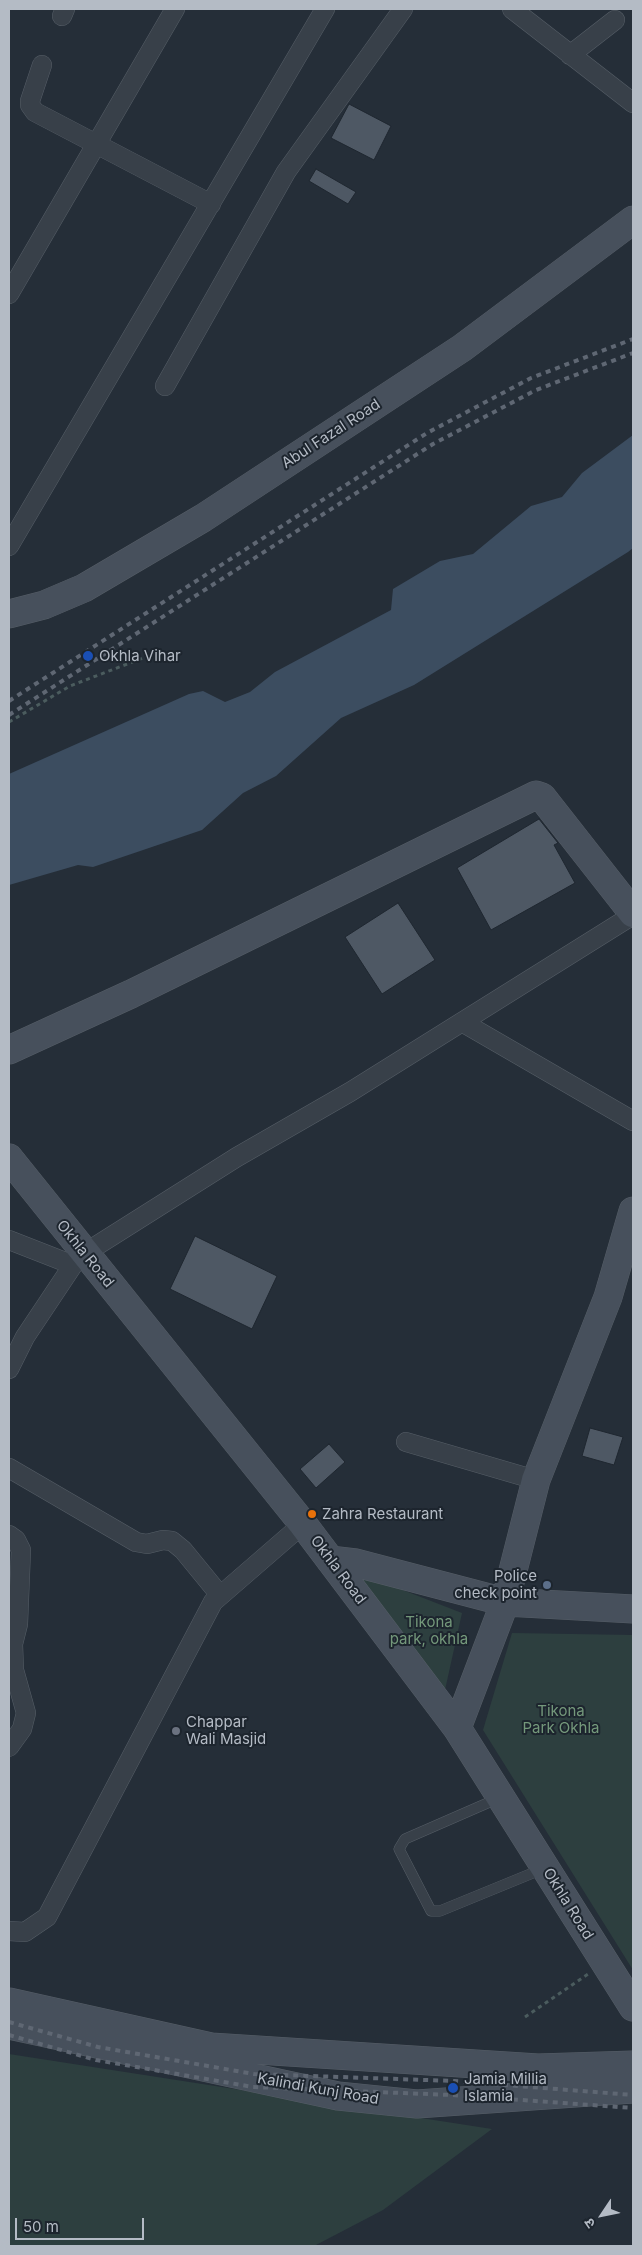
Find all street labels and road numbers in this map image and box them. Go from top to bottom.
street label: Abul Fazal Road [278,395,384,473]
street label: Okhla Road [53,1217,117,1291]
street label: Okhla Road [306,1532,370,1608]
street label: Okhla Road [539,1865,597,1943]
street label: Kalindi Kunj Road [256,2069,380,2109]

